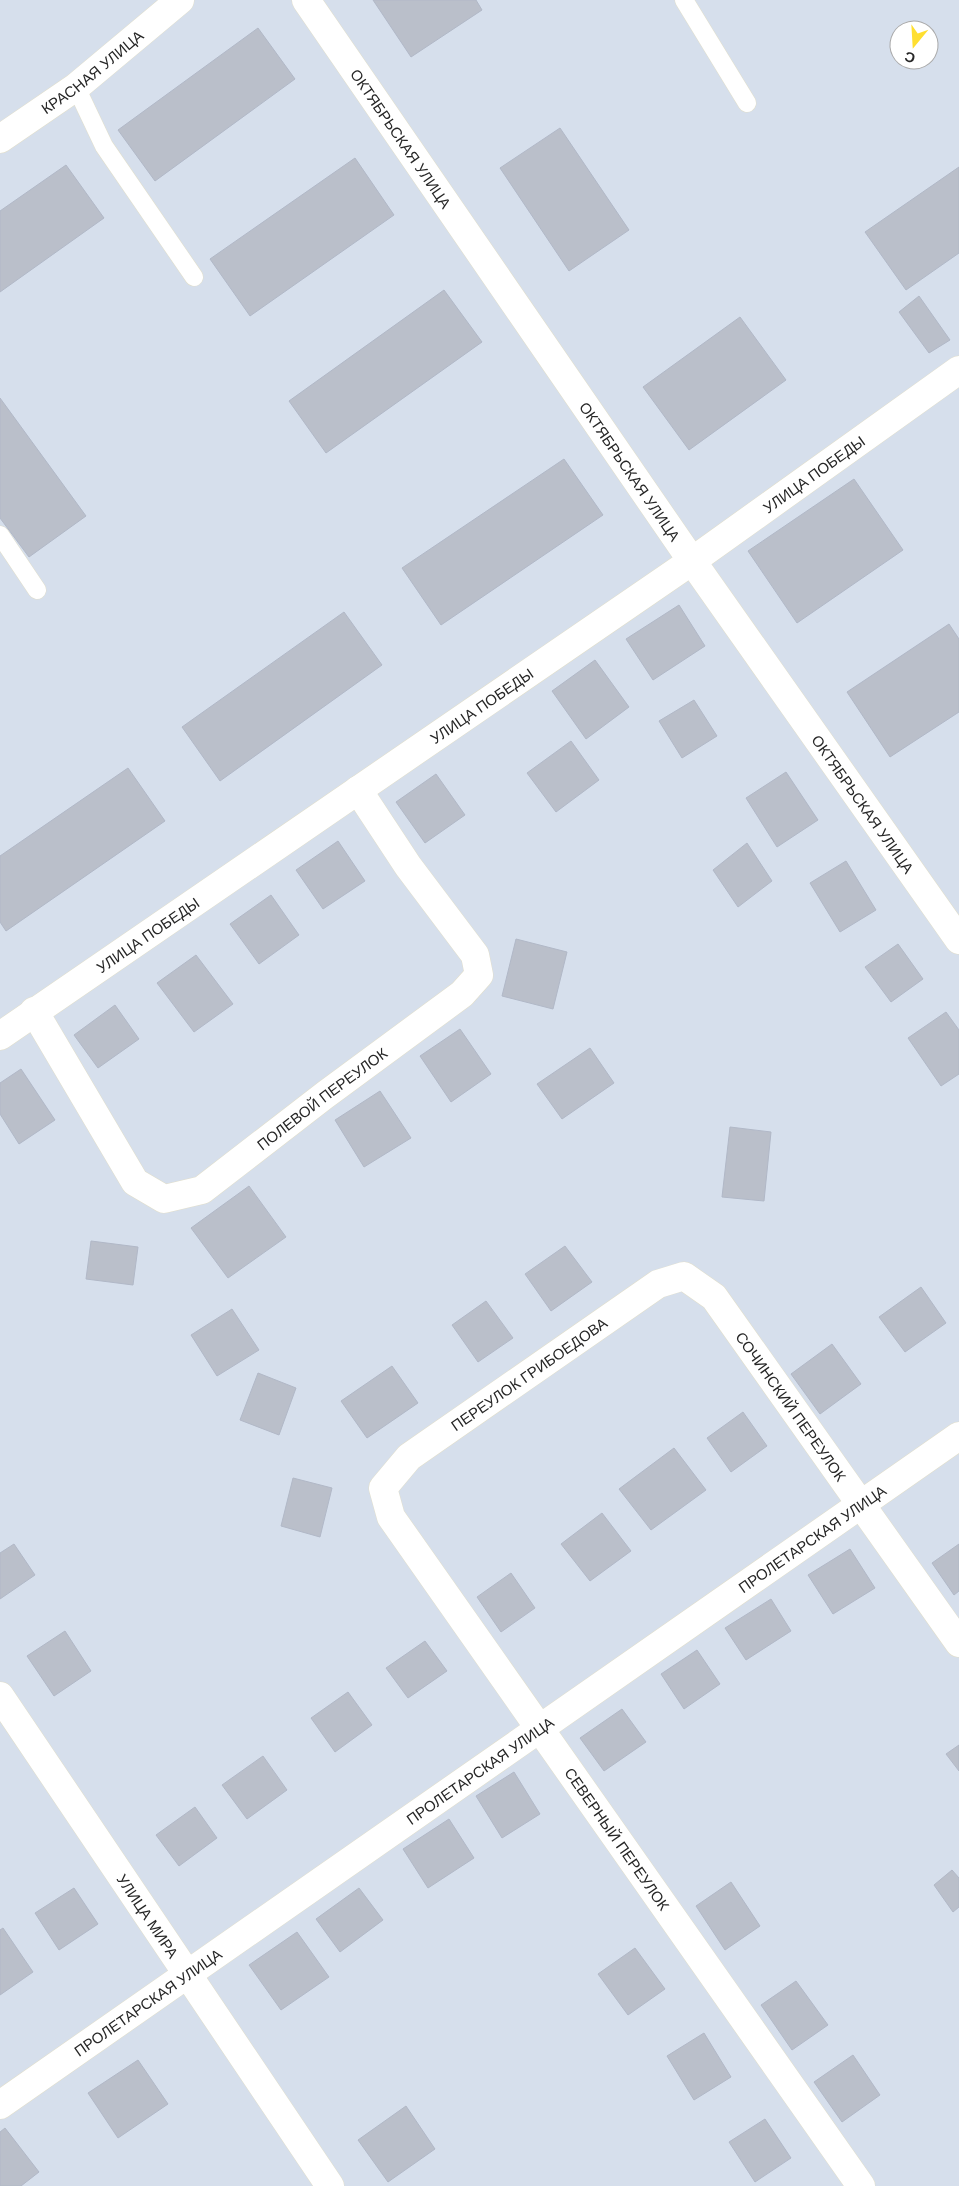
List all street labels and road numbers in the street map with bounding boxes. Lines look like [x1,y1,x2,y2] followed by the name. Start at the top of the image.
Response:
[38,26,146,117] street label: КРАСНАЯ УЛИЦА
[347,66,455,211] street label: ОКТЯБРЬСКАЯ УЛИЦА
[576,398,684,544] street label: ОКТЯБРЬСКАЯ УЛИЦА
[760,432,868,516] street label: УЛИЦА ПОБЕДЫ
[427,664,536,747] street label: УЛИЦА ПОБЕДЫ
[809,732,917,876] street label: ОКТЯБРЬСКАЯ УЛИЦА
[93,894,202,976] street label: УЛИЦА ПОБЕДЫ
[253,1044,390,1153] street label: ПОЛЕВОЙ ПЕРЕУЛОК
[448,1314,610,1434] street label: ПЕРЕУЛОК ГРИБОЕДОВА
[733,1328,850,1484] street label: СОЧИНСКИЙ ПЕРЕУЛОК
[735,1481,889,1596] street label: ПРОЛЕТАРСКАЯ УЛИЦА
[403,1713,557,1828] street label: ПРОЛЕТАРСКАЯ УЛИЦА
[561,1764,673,1914] street label: СЕВЕРНЫЙ ПЕРЕУЛОК
[114,1871,182,1961] street label: УЛИЦА МИРА
[71,1945,225,2059] street label: ПРОЛЕТАРСКАЯ УЛИЦА

